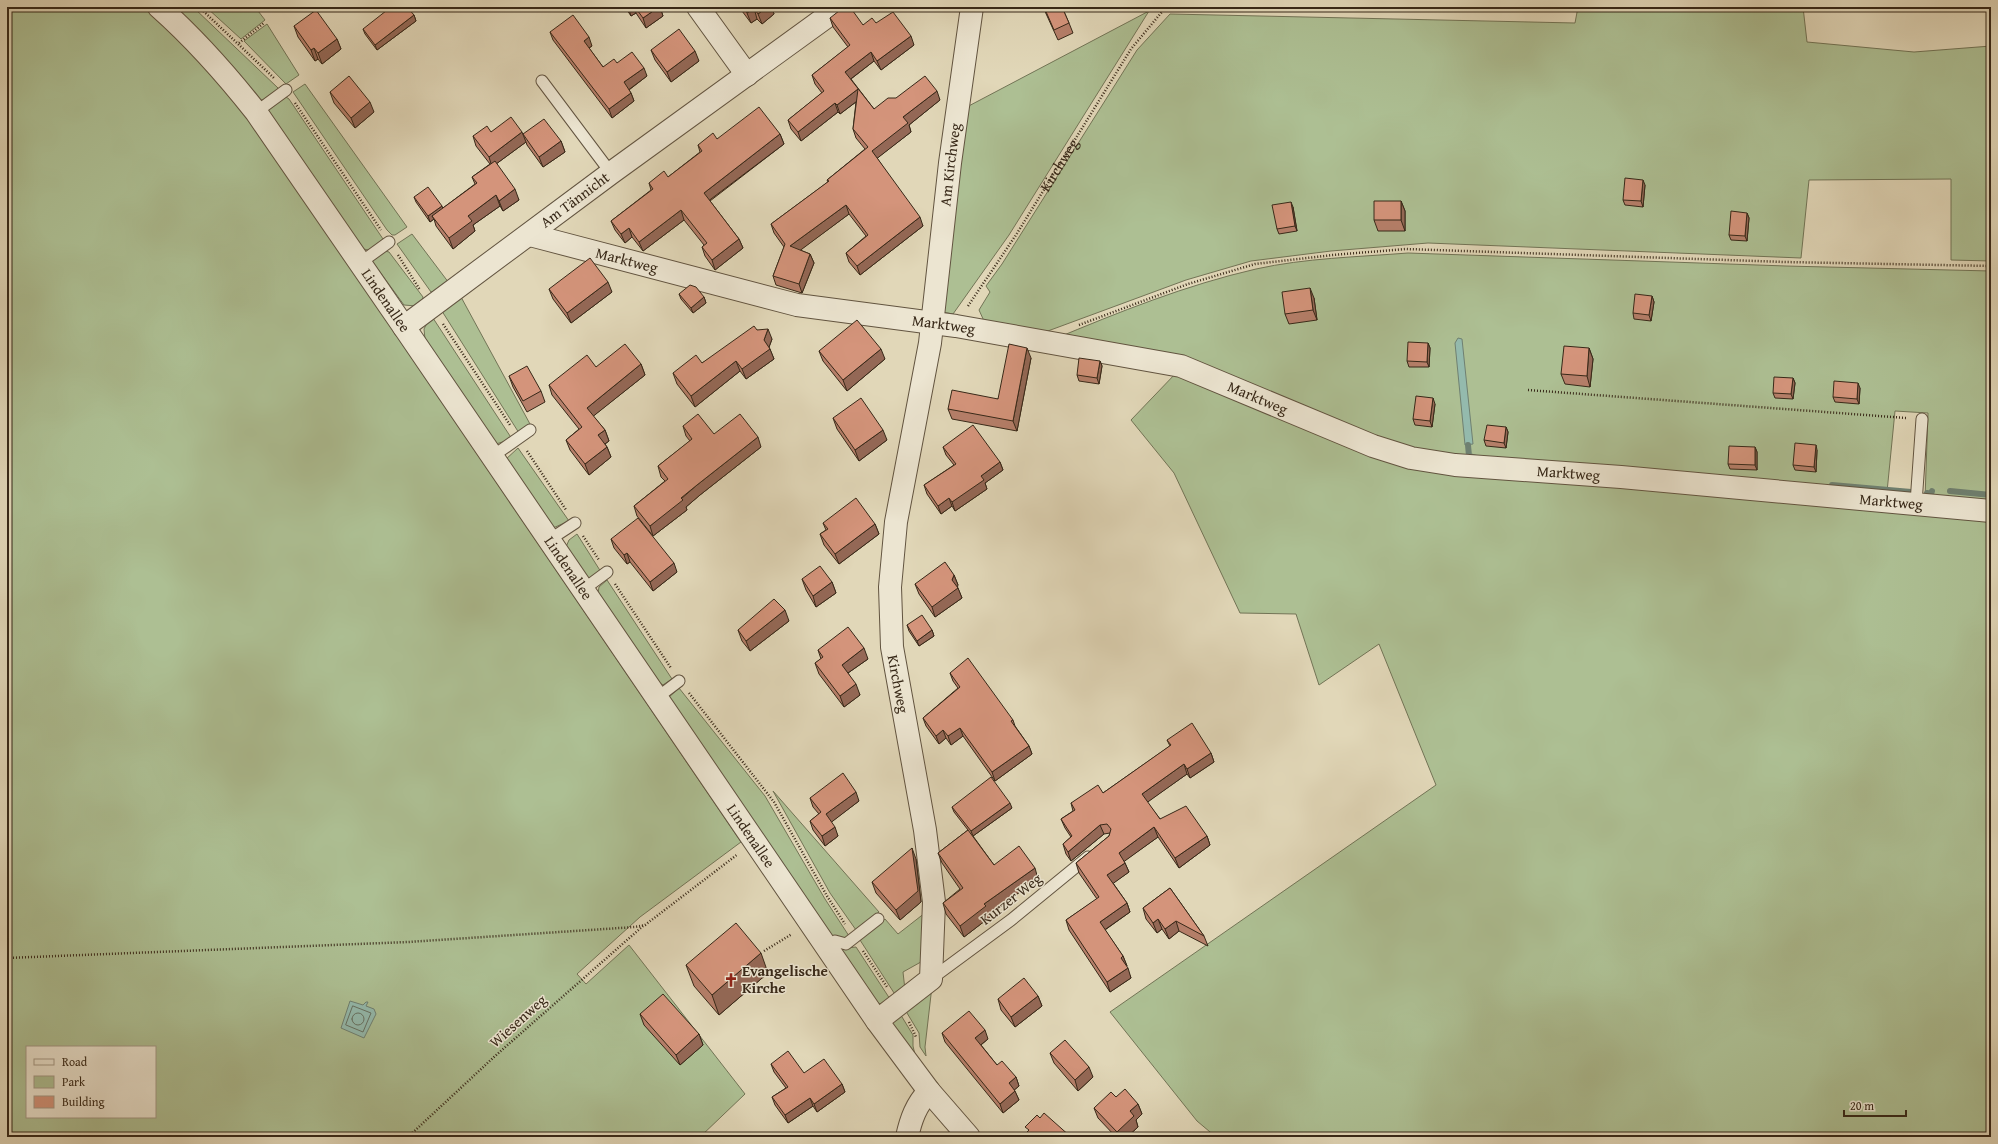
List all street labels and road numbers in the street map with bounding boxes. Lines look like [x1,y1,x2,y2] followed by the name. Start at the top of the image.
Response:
[934,121,966,207] street label: Am Kirchweg
[1034,134,1084,195] street label: Kirchweg
[536,166,614,232] street label: Am Tännicht
[594,242,661,278] street label: Marktweg
[357,264,416,336] street label: Lindenallee
[911,309,977,339] street label: Marktweg
[1225,376,1292,420] street label: Marktweg
[1536,460,1601,485] street label: Marktweg
[1859,488,1924,515] street label: Marktweg
[540,532,598,604] street label: Lindenallee
[883,653,915,715] street label: Kirchweg
[722,800,781,872] street label: Lindenallee
[975,868,1046,929] street label: Kurzer Weg
[485,989,551,1052] street label: Wiesenweg

